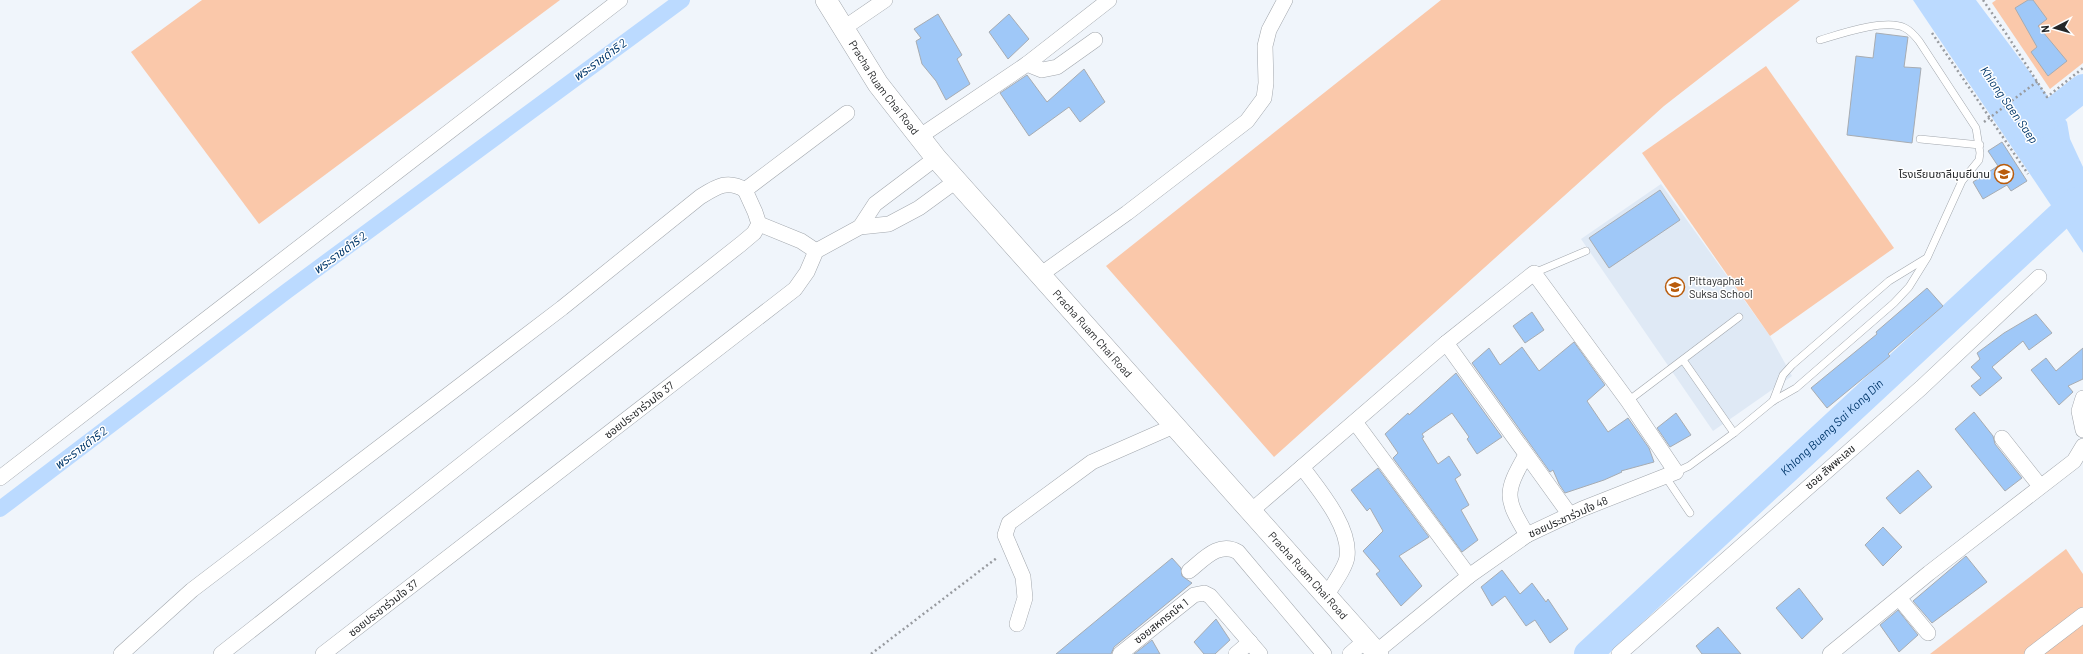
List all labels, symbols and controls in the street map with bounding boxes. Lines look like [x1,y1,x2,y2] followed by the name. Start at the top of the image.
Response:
[2035,8,2075,48] north arrow
[2038,25,2051,33] text: N
[570,35,629,83] water label: พระราชดำริ 2
[846,38,922,137] street label: Pracha Ruam Chai Road
[1978,63,2042,146] water label: Khlong Saen Saep
[1993,163,2015,185] school or university icon: โรงเรียนซาลีมุนยีนาน
[1899,167,1990,181] place label: โรงเรียนซาลีมุนยีนาน
[310,228,369,276] water label: พระราชดำริ 2
[1689,274,1752,300] place label: Pittayaphat Suksa School
[1664,276,1686,298] school or university icon: Pittayaphat Suksa School
[1050,287,1135,380] street label: Pracha Ruam Chai Road
[1777,376,1886,478] water label: Khlong Bueng Sai Kong Din
[601,378,676,441] street label: ซอยประชาร่วมใจ 37
[51,423,109,472] water label: พระราชดำริ 2
[1802,441,1857,492] street label: ซอย สัพพะเลข
[1526,493,1610,540] street label: ซอยประชาร่วมใจ 48
[1266,529,1351,622] street label: Pracha Ruam Chai Road
[345,576,420,639] street label: ซอยประชาร่วมใจ 37
[1131,595,1190,646] street label: ซอยสหกรณ์ฯ 1

